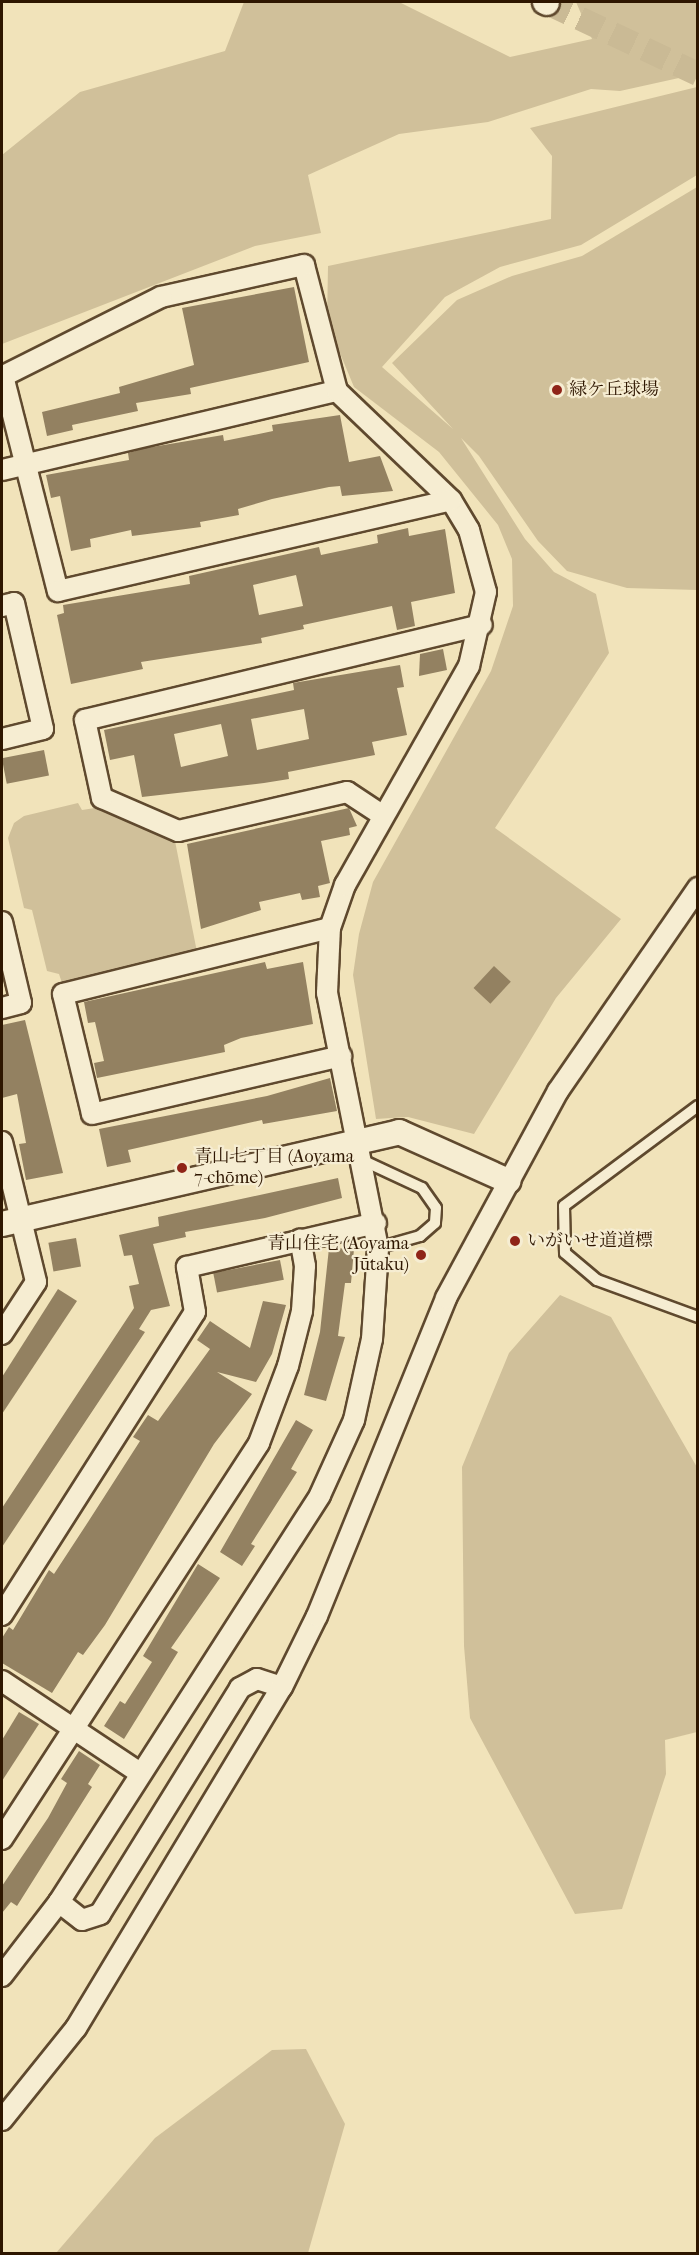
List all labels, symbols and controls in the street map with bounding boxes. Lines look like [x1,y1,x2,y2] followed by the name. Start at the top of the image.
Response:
[569,379,659,401] place label: 緑ケ丘球場
[550,383,564,397] marker: 緑ケ丘球場
[194,1147,354,1190] place label: 青山七丁目 (Aoyama 7-chōme)
[175,1161,189,1175] marker: 青山七丁目 (Aoyama 7-chōme)
[527,1230,653,1252] place label: いがいせ道道標
[267,1234,409,1276] place label: 青山住宅 (Aoyama Jūtaku)
[508,1234,522,1248] marker: いがいせ道道標
[414,1248,428,1262] marker: 青山住宅 (Aoyama Jūtaku)

